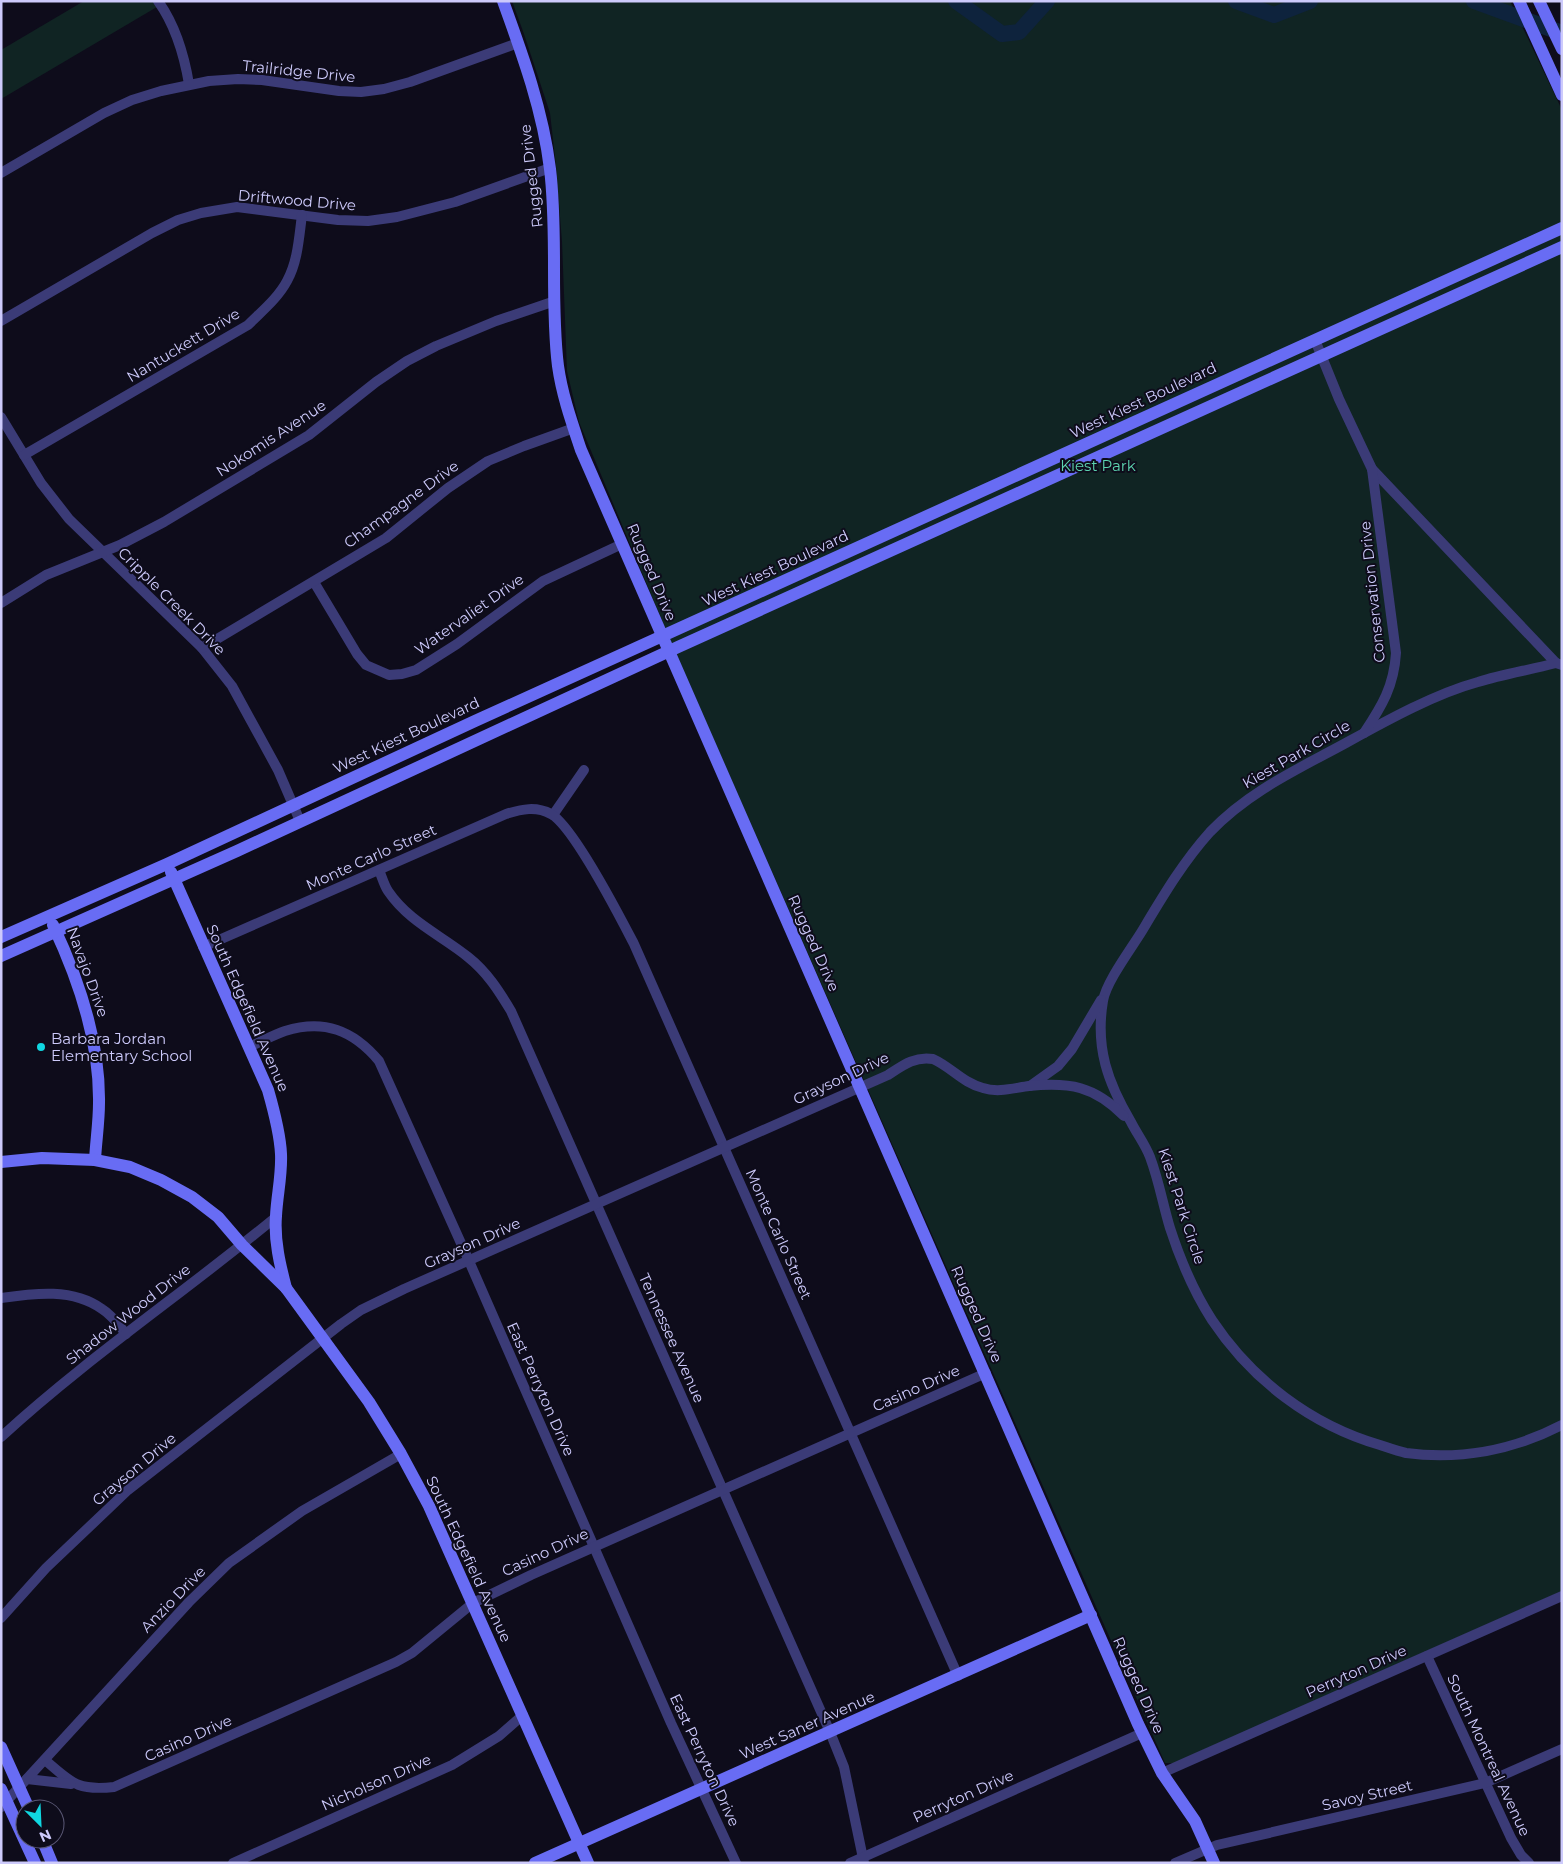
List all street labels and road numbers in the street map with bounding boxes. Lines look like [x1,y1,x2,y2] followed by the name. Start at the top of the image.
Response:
[242,56,356,86] street label: Trailridge Drive
[515,123,547,229] street label: Rugged Drive
[237,185,357,215] street label: Driftwood Drive
[123,304,243,386] street label: Nantuckett Drive
[1067,358,1219,442] street label: West Kiest Boulevard
[212,395,330,481] street label: Nokomis Avenue
[340,456,462,552] street label: Champagne Drive
[623,520,681,624] street label: Rugged Drive
[1355,520,1389,664] street label: Conservation Drive
[699,526,851,610] street label: West Kiest Boulevard
[114,543,230,659] street label: Cripple Creek Drive
[411,569,527,659] street label: Watervaliet Drive
[330,693,482,777] street label: West Kiest Boulevard
[1239,715,1353,793] street label: Kiest Park Circle
[303,820,439,894] street label: Monte Carlo Street
[784,892,844,994] street label: Rugged Drive
[202,921,294,1095] street label: South Edgefield Avenue
[63,924,113,1020] street label: Navajo Drive
[790,1047,892,1109] street label: Grayson Drive
[1154,1145,1210,1267] street label: Kiest Park Circle
[742,1166,816,1302] street label: Monte Carlo Street
[421,1213,523,1273] street label: Grayson Drive
[62,1259,194,1369] street label: Shadow Wood Drive
[947,1263,1007,1365] street label: Rugged Drive
[635,1270,709,1406] street label: Tennessee Avenue
[503,1319,579,1459] street label: East Perryton Drive
[869,1360,963,1416] street label: Casino Drive
[88,1428,180,1510] street label: Grayson Drive
[422,1473,516,1645] street label: South Edgefield Avenue
[499,1524,591,1580] street label: Casino Drive
[137,1562,209,1636] street label: Anzio Drive
[1109,1634,1169,1736] street label: Rugged Drive
[1303,1640,1409,1702] street label: Perryton Drive
[1443,1671,1535,1839] street label: South Montreal Avenue
[736,1687,878,1763] street label: West Saner Avenue
[666,1691,744,1829] street label: East Perryton Drive
[141,1710,235,1766] street label: Casino Drive
[318,1749,434,1815] street label: Nicholson Drive
[910,1765,1016,1827] street label: Perryton Drive
[1320,1775,1414,1815] street label: Savoy Street

